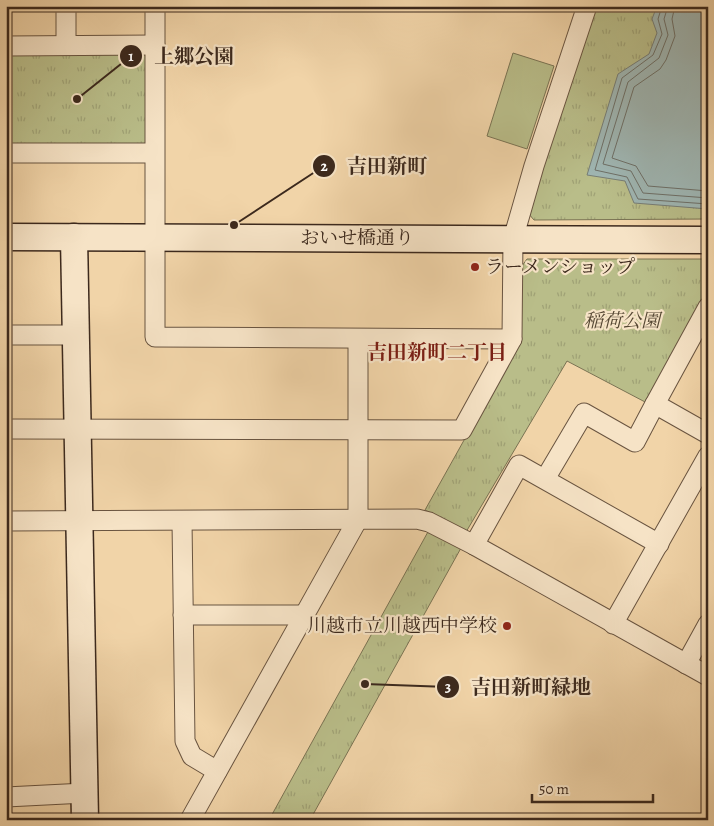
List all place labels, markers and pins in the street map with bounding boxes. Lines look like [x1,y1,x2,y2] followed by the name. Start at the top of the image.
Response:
[119,39,244,74] callout: 上郷公園
[312,149,437,184] callout: 吉田新町
[485,254,635,280] place label: ラーメンショップ
[469,261,481,273] marker: ラーメンショップ
[307,613,497,639] place label: 川越市立川越西中学校
[501,620,513,632] marker: 川越市立川越西中学校
[436,669,601,704] callout: 吉田新町緑地

